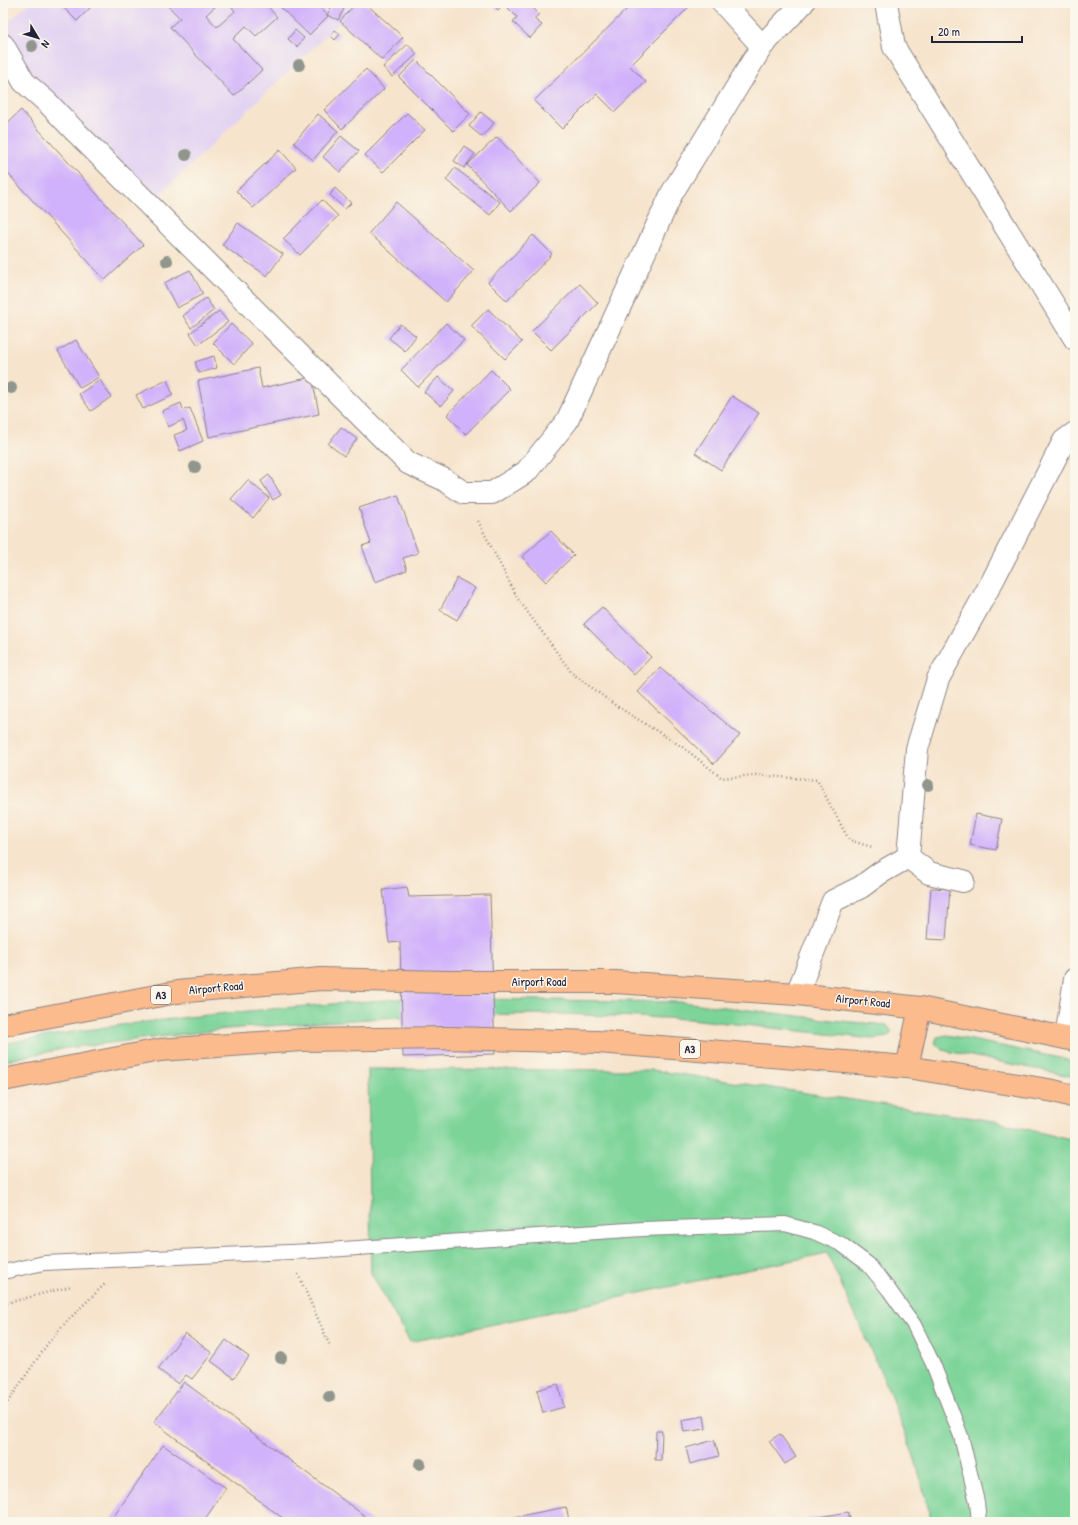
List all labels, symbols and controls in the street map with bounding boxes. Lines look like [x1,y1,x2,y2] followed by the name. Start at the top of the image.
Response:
[18,18,58,58] north arrow
[932,18,1022,44] scale bar
[938,23,960,40] text: 20 m
[38,38,53,51] text: N
[512,973,566,990] street label: Airport Road
[188,977,244,998] street label: Airport Road
[151,986,171,1004] road number: A3
[835,989,891,1012] street label: Airport Road
[680,1040,700,1058] road number: A3

